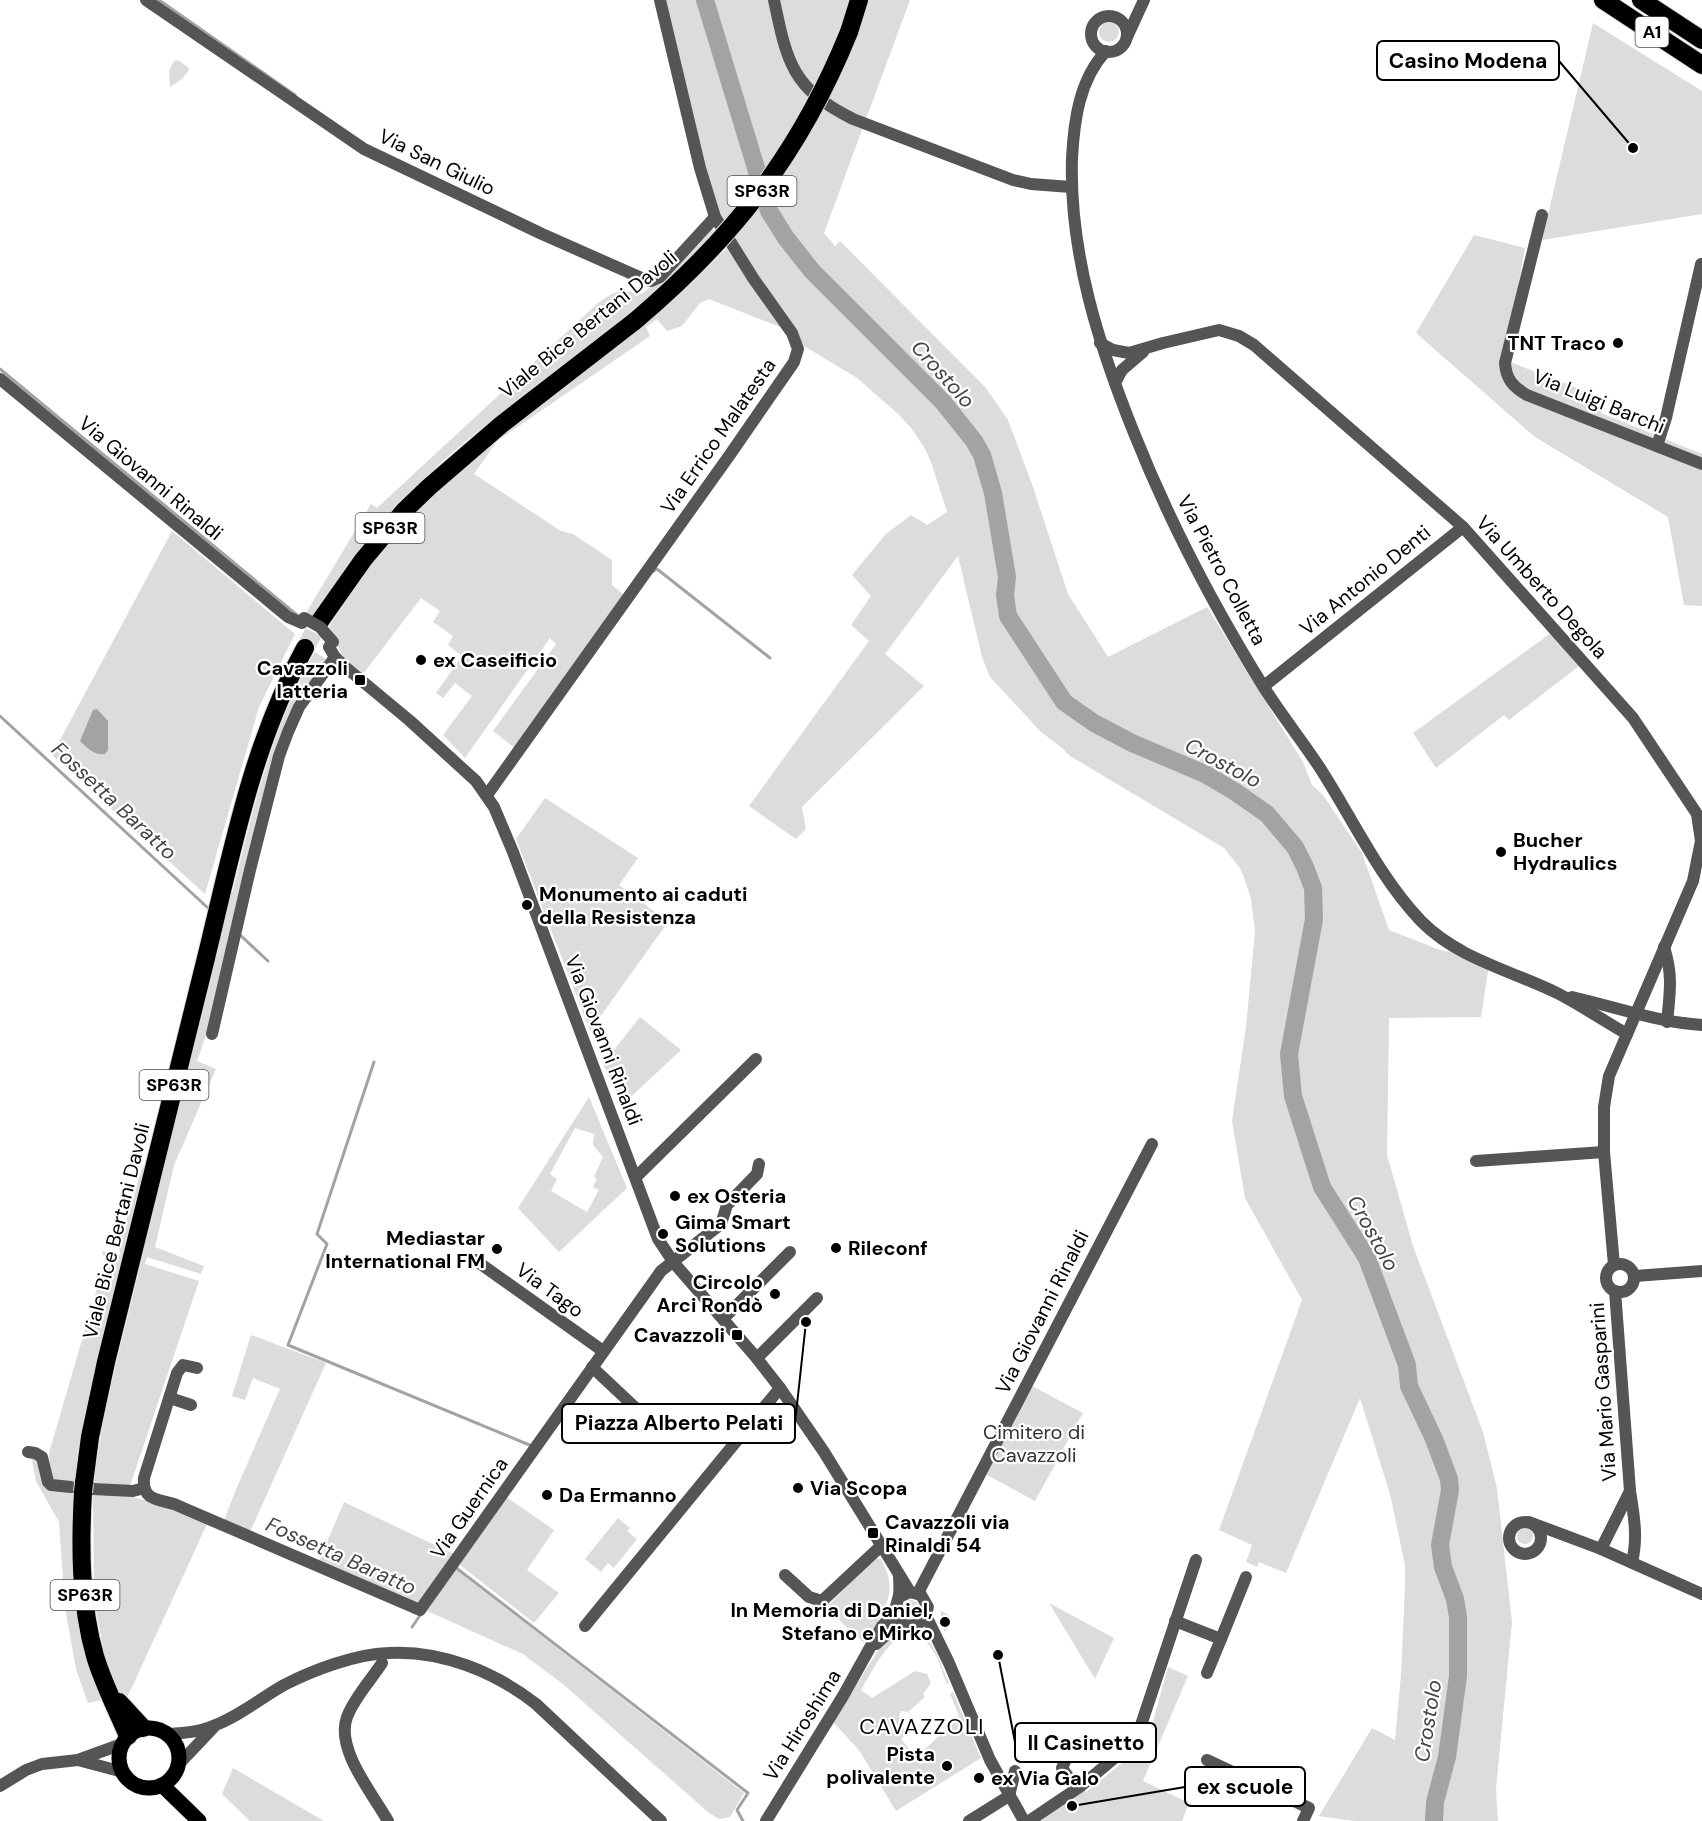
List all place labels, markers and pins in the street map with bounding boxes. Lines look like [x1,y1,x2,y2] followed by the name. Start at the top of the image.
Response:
[1377,41,1559,80] callout: Casino Modena
[1508,330,1606,356] place label: TNT Traco
[1611,336,1625,350] marker: TNT Traco
[433,647,557,673] place label: ex Caseificio
[414,653,428,667] marker: ex Caseificio
[257,655,348,704] place label: Cavazzoli latteria
[353,673,367,687] marker: Cavazzoli latteria
[1513,827,1617,876] place label: Bucher Hydraulics
[1494,845,1508,859] marker: Bucher Hydraulics
[539,881,747,930] place label: Monumento ai caduti della Resistenza
[520,898,534,912] marker: Monumento ai caduti della Resistenza
[687,1183,786,1209] place label: ex Osteria
[668,1189,682,1203] marker: ex Osteria
[675,1209,791,1258] place label: Gima Smart Solutions
[325,1225,485,1274] place label: Mediastar International FM
[656,1227,670,1241] marker: Gima Smart Solutions
[848,1235,928,1261] place label: Rileconf
[829,1241,843,1255] marker: Rileconf
[490,1242,504,1256] marker: Mediastar International FM
[657,1269,763,1318] place label: Circolo Arci Rondò
[768,1287,782,1301] marker: Circolo Arci Rondò
[634,1322,725,1348] place label: Cavazzoli
[730,1328,744,1342] marker: Cavazzoli
[562,1404,795,1443] callout: Piazza Alberto Pelati
[810,1475,907,1501] place label: Via Scopa
[791,1481,805,1495] marker: Via Scopa
[559,1482,677,1508] place label: Da Ermanno
[540,1488,554,1502] marker: Da Ermanno
[885,1509,1009,1558] place label: Cavazzoli via Rinaldi 54
[866,1526,880,1540] marker: Cavazzoli via Rinaldi 54
[730,1597,933,1646] place label: In Memoria di Daniel, Stefano e Mirko
[938,1615,952,1629] marker: In Memoria di Daniel, Stefano e Mirko
[1015,1723,1156,1762] callout: Il Casinetto
[826,1741,935,1790] place label: Pista polivalente
[940,1759,954,1773] marker: Pista polivalente
[991,1765,1099,1791] place label: ex Via Galo
[1185,1767,1305,1806] callout: ex scuole
[972,1771,986,1785] marker: ex Via Galo

